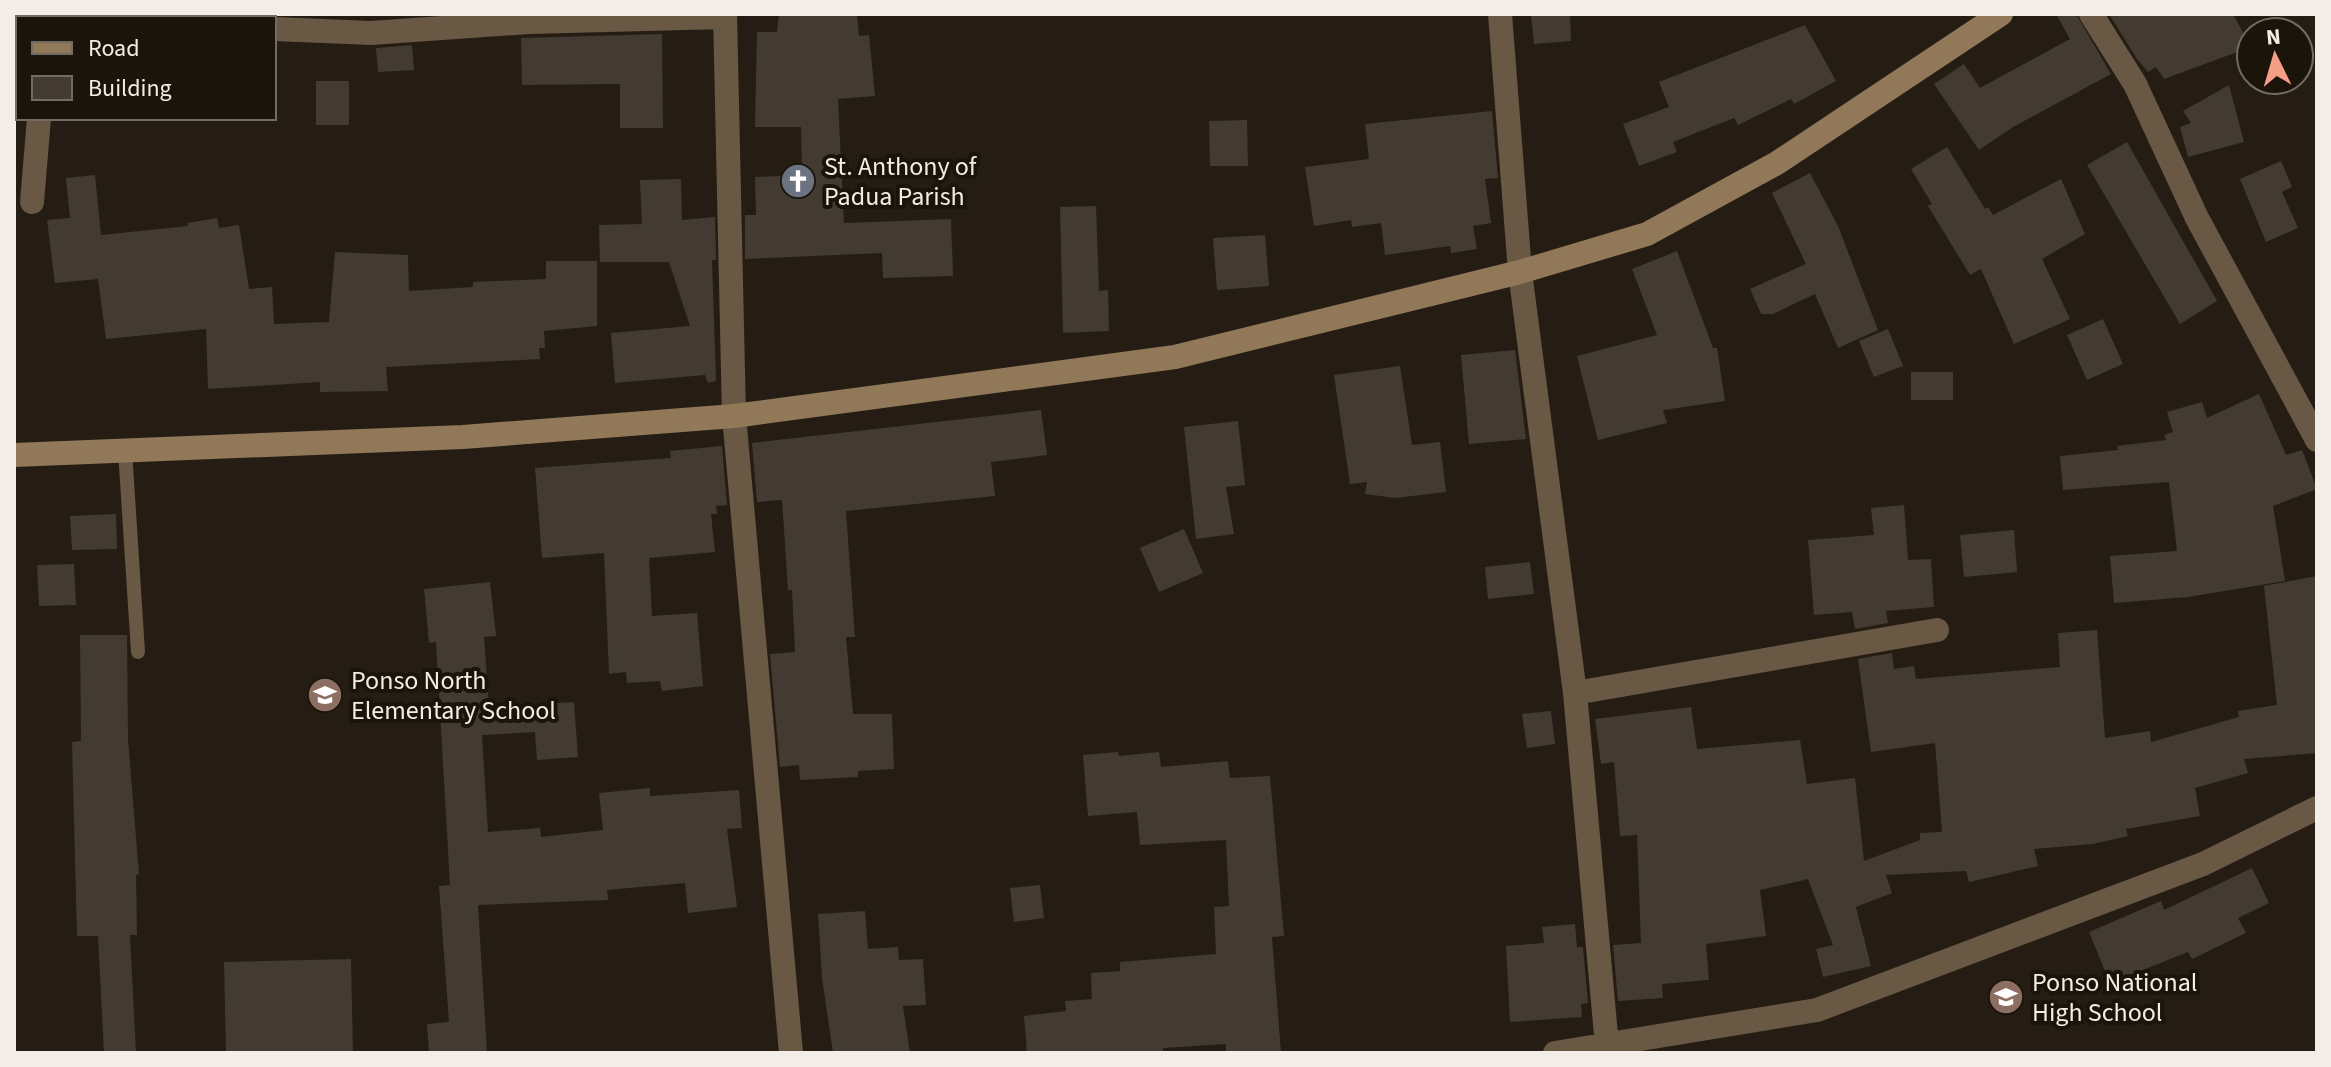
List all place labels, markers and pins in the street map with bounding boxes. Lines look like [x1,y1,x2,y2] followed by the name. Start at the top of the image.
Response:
[824,148,978,215] place label: St. Anthony of Padua Parish
[779,162,817,200] church icon: St. Anthony of Padua Parish
[351,662,556,729] place label: Ponso North Elementary School
[306,676,344,714] school or university icon: Ponso North Elementary School
[2032,964,2197,1031] place label: Ponso National High School
[1987,978,2025,1016] school or university icon: Ponso National High School

